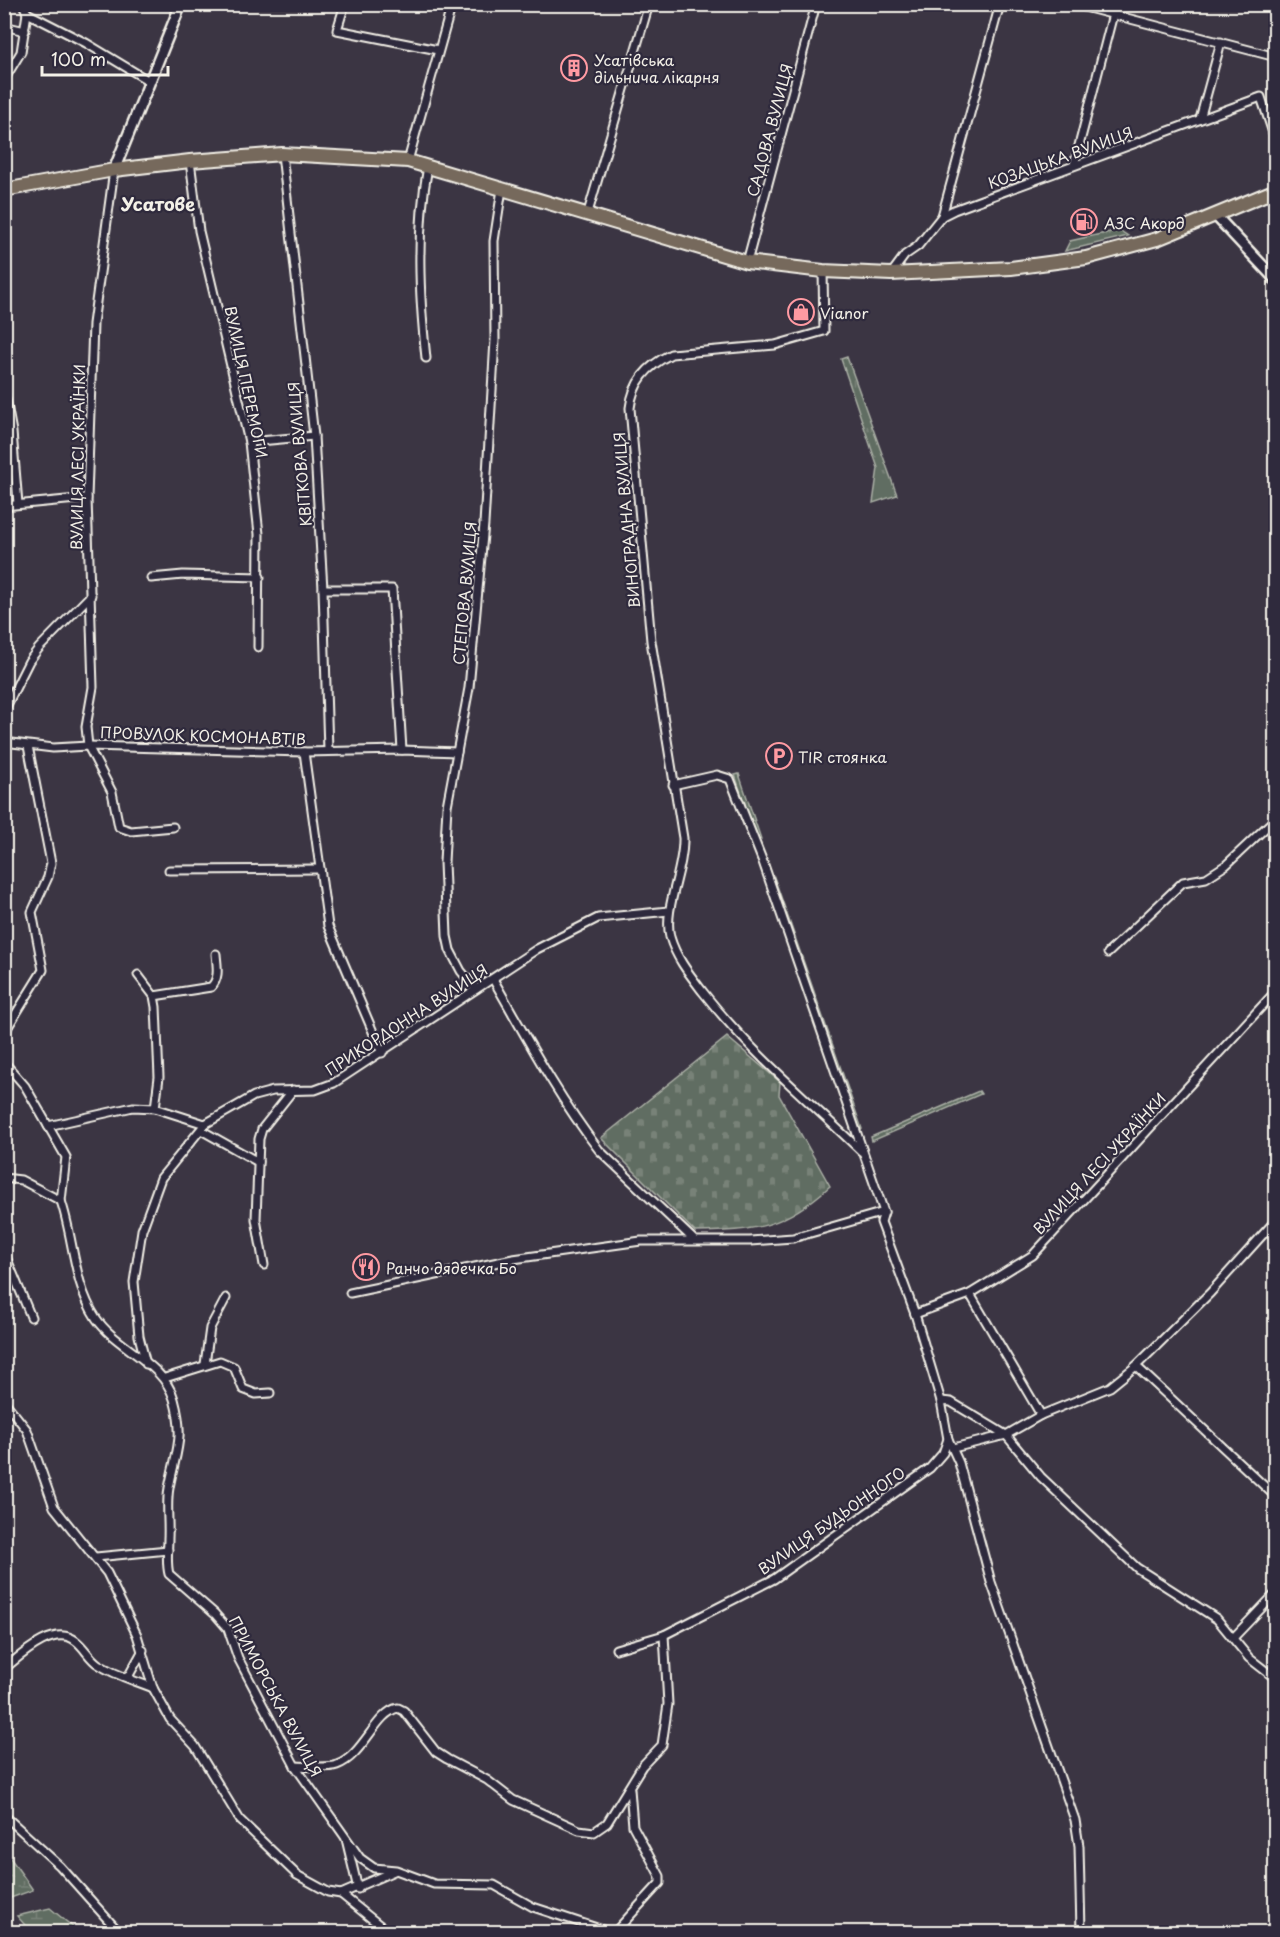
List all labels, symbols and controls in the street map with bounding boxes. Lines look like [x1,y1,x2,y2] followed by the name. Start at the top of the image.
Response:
[42,39,168,77] scale bar
[51,45,106,72] text: 100 m
[594,48,720,88] place label: Усатівська дільнича лікарня
[559,53,589,83] building icon: Усатівська дільнича лікарня
[740,61,798,199] street label: САДОВА ВУЛИЦЯ
[984,120,1136,194] street label: КОЗАЦЬКА ВУЛИЦЯ
[120,190,195,217] district label: Усатове
[1069,207,1099,237] fuel station icon: АЗС Акорд
[1104,211,1185,234] place label: АЗС Акорд
[786,297,816,327] shop icon: Vianor
[820,301,868,324] place label: Vianor
[220,304,274,460] street label: ВУЛИЦЯ ПЕРЕМОГИ
[64,364,90,550] street label: ВУЛИЦЯ ЛЕСІ УКРАЇНКИ
[281,381,317,527] street label: КВІТКОВА ВУЛИЦЯ
[607,431,645,609] street label: ВИНОГРАДНА ВУЛИЦЯ
[446,520,482,666] street label: СТЕПОВА ВУЛИЦЯ
[100,720,306,750] street label: ПРОВУЛОК КОСМОНАВТІВ
[764,741,794,771] parking icon: TIR стоянка
[798,745,887,768] place label: TIR стоянка
[320,958,492,1080] street label: ПРИКОРДОННА ВУЛИЦЯ
[1027,1087,1171,1239] street label: ВУЛИЦЯ ЛЕСІ УКРАЇНКИ
[351,1252,381,1282] restaurant icon: Ранчо дядечка Бо
[386,1256,517,1279] place label: Ранчо дядечка Бо
[753,1460,909,1580] street label: ВУЛИЦЯ БУДЬОННОГО
[224,1611,328,1781] street label: ПРИМОРСЬКА ВУЛИЦЯ

